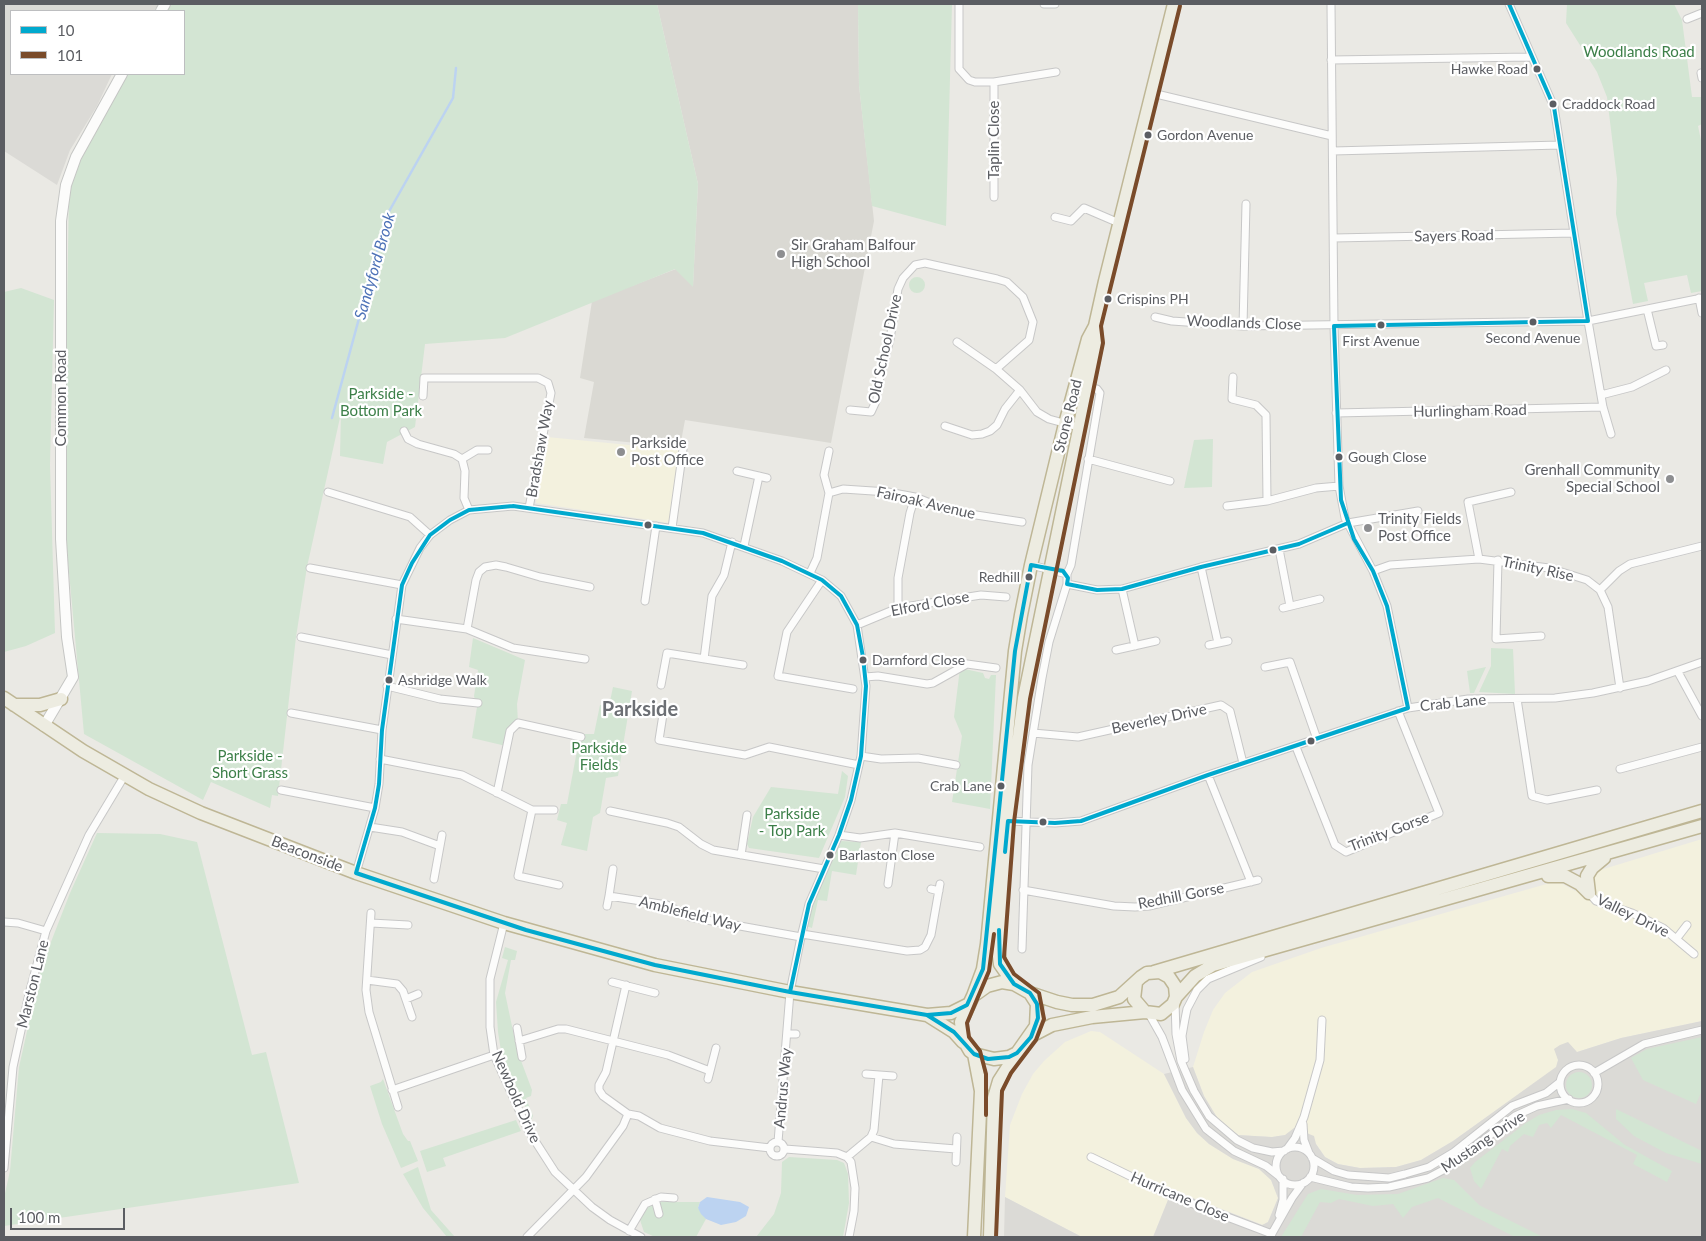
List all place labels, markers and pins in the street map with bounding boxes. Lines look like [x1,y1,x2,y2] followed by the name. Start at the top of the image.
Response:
[1451,61,1528,77] place label: Hawke Road
[1532,64,1542,74] marker: Hawke Road
[1562,96,1655,112] place label: Craddock Road
[1548,99,1558,109] marker: Craddock Road
[1157,127,1253,143] place label: Gordon Avenue
[1143,130,1153,140] marker: Gordon Avenue
[791,236,916,271] place label: Sir Graham Balfour High School
[775,248,787,260] marker: Sir Graham Balfour High School
[1117,291,1189,307] place label: Crispins PH
[1103,294,1113,304] marker: Crispins PH
[1528,317,1538,327] marker: Second Avenue
[1376,320,1386,330] marker: First Avenue
[1485,330,1581,346] place label: Second Avenue
[1342,333,1420,349] place label: First Avenue
[631,434,704,469] place label: Parkside Post Office
[615,446,627,458] marker: Parkside Post Office
[1348,449,1427,465] place label: Gough Close
[1334,452,1344,462] marker: Gough Close
[1524,461,1660,496] place label: Grenhall Community Special School
[1664,473,1676,485] marker: Grenhall Community Special School
[1378,510,1462,545] place label: Trinity Fields Post Office
[643,520,653,530] unlabelled marker
[1362,522,1374,534] marker: Trinity Fields Post Office
[1268,545,1278,555] unlabelled marker
[979,569,1020,585] place label: Redhill
[1024,572,1034,582] marker: Redhill
[872,652,965,668] place label: Darnford Close
[858,655,868,665] marker: Darnford Close
[398,672,487,688] place label: Ashridge Walk
[384,675,394,685] marker: Ashridge Walk
[1306,736,1316,746] unlabelled marker
[930,778,992,794] place label: Crab Lane
[996,781,1006,791] marker: Crab Lane
[1038,817,1048,827] unlabelled marker
[839,847,935,863] place label: Barlaston Close
[825,850,835,860] marker: Barlaston Close

